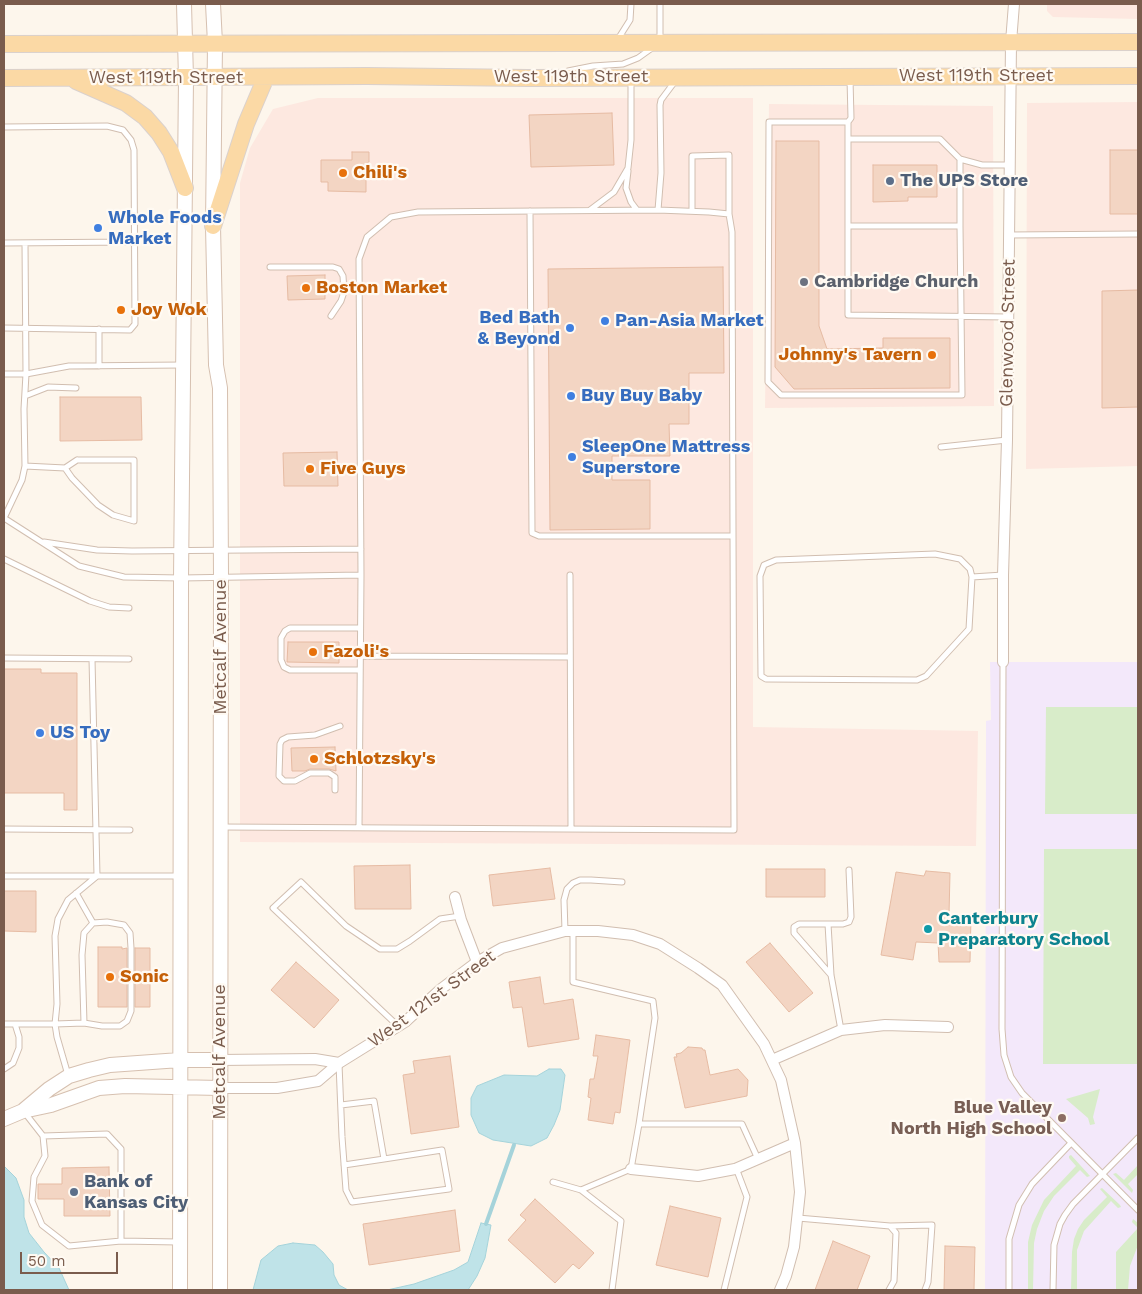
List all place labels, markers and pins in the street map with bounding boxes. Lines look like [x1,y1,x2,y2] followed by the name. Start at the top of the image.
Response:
[353,162,407,184] place label: Chili's
[337,167,349,179] marker: Chili's
[900,170,1028,192] place label: The UPS Store
[884,175,896,187] marker: The UPS Store
[108,207,222,250] place label: Whole Foods Market
[92,222,104,234] marker: Whole Foods Market
[814,271,978,293] place label: Cambridge Church
[798,276,810,288] marker: Cambridge Church
[316,277,447,299] place label: Boston Market
[300,282,312,294] marker: Boston Market
[131,299,207,321] place label: Joy Wok
[115,304,127,316] marker: Joy Wok
[478,307,560,350] place label: Bed Bath & Beyond
[615,310,764,332] place label: Pan-Asia Market
[599,315,611,327] marker: Pan-Asia Market
[564,322,576,334] marker: Bed Bath & Beyond
[778,344,922,366] place label: Johnny's Tavern
[926,349,938,361] marker: Johnny's Tavern
[581,385,702,407] place label: Buy Buy Baby
[565,390,577,402] marker: Buy Buy Baby
[582,436,750,478] place label: SleepOne Mattress Superstore
[566,451,578,463] marker: SleepOne Mattress Superstore
[320,458,405,480] place label: Five Guys
[304,463,316,475] marker: Five Guys
[323,641,389,663] place label: Fazoli's
[307,646,319,658] marker: Fazoli's
[50,722,110,744] place label: US Toy
[34,727,46,739] marker: US Toy
[324,748,436,770] place label: Schlotzsky's
[308,753,320,765] marker: Schlotzsky's
[938,908,1109,951] place label: Canterbury Preparatory School
[922,923,934,935] marker: Canterbury Preparatory School
[120,966,169,988] place label: Sonic
[104,971,116,983] marker: Sonic
[891,1097,1052,1140] place label: Blue Valley North High School
[1056,1112,1068,1124] marker: Blue Valley North High School
[84,1171,188,1214] place label: Bank of Kansas City
[68,1186,80,1198] marker: Bank of Kansas City

